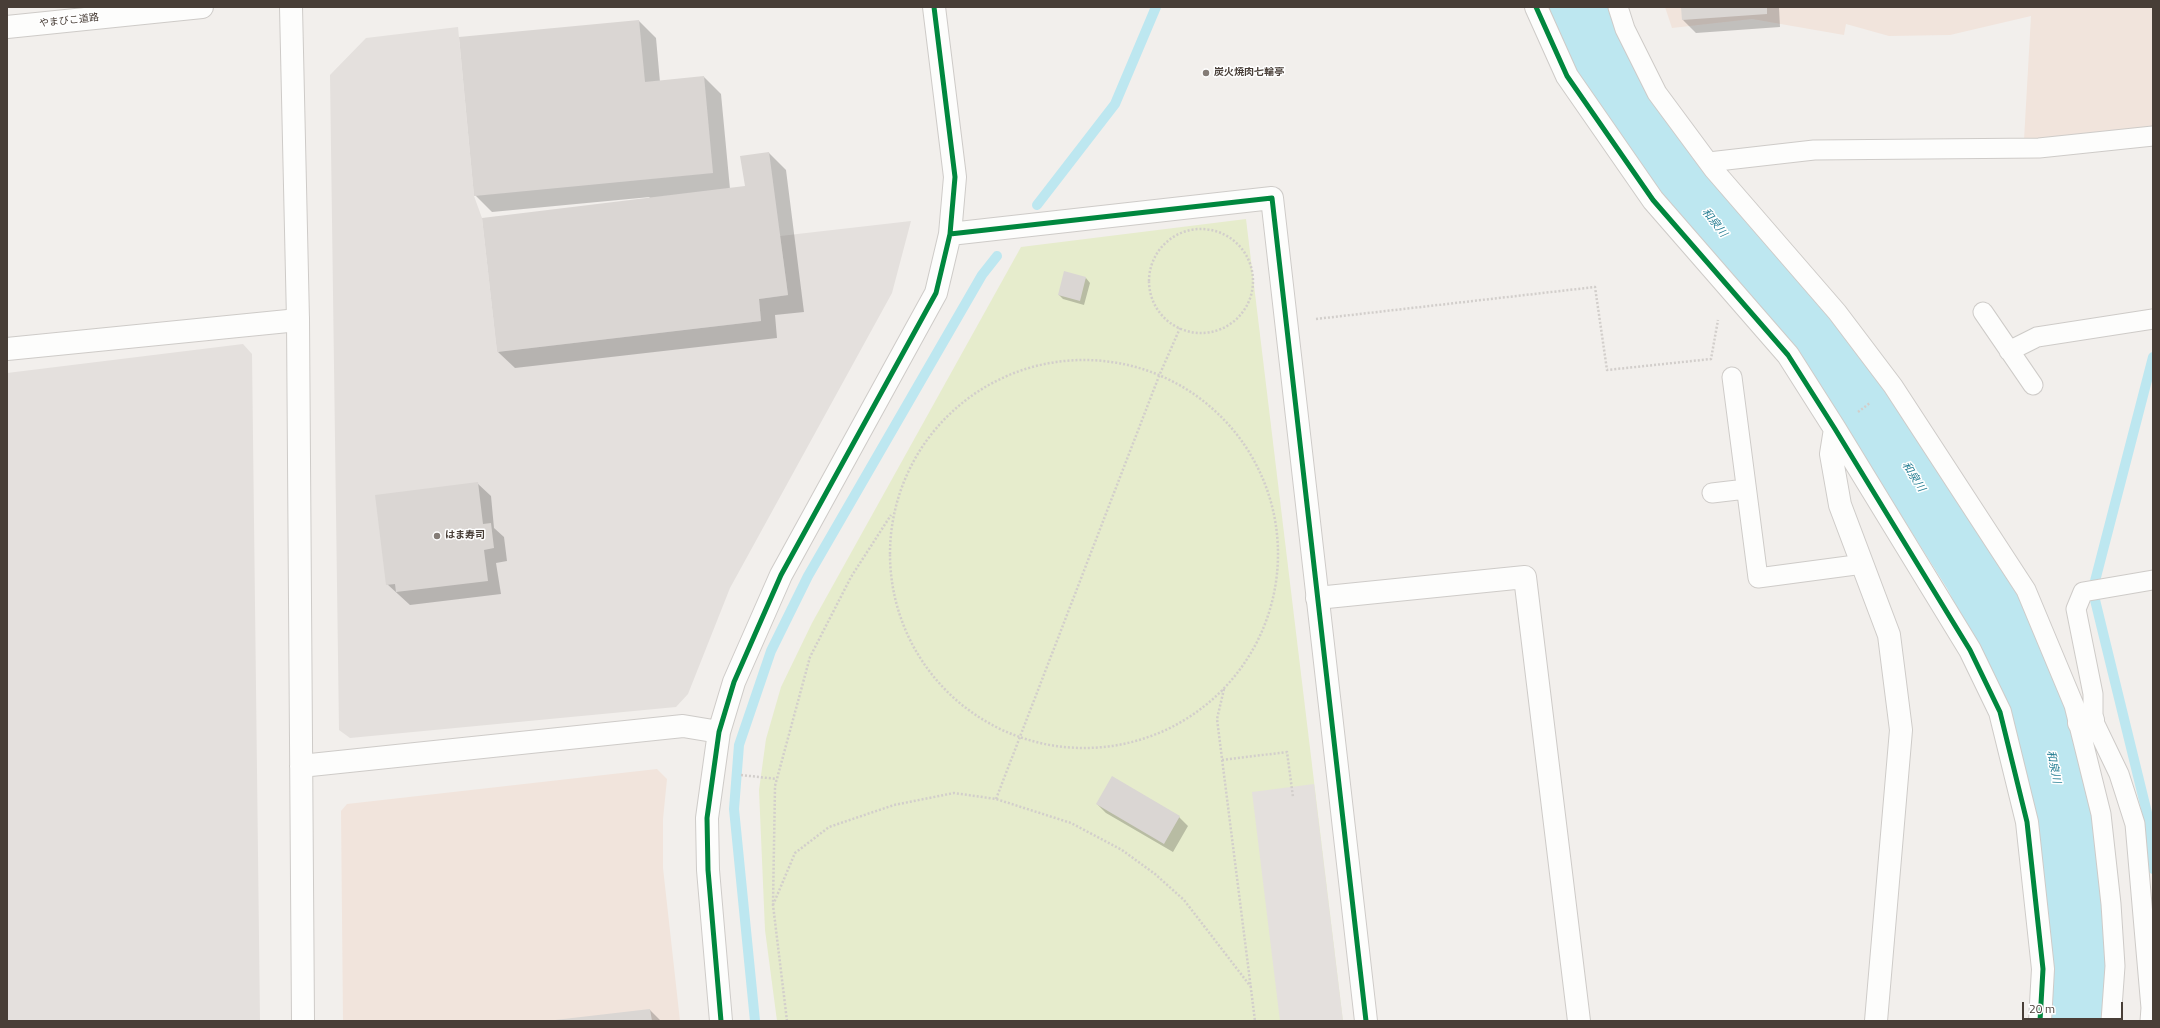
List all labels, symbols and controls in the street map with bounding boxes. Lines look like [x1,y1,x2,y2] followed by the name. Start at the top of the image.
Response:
[39,12,99,30] street label: やまびこ道路
[1214,67,1284,79] place label: 炭火焼肉七輪亭
[1201,68,1211,78] marker: 炭火焼肉七輪亭
[1699,206,1729,240] water label: 和泉川
[1899,460,1927,494] water label: 和泉川
[445,530,485,542] place label: はま寿司
[432,531,442,541] marker: はま寿司
[2043,750,2063,784] water label: 和泉川
[2024,994,2125,1020] scale bar
[2029,999,2055,1018] text: 20 m

